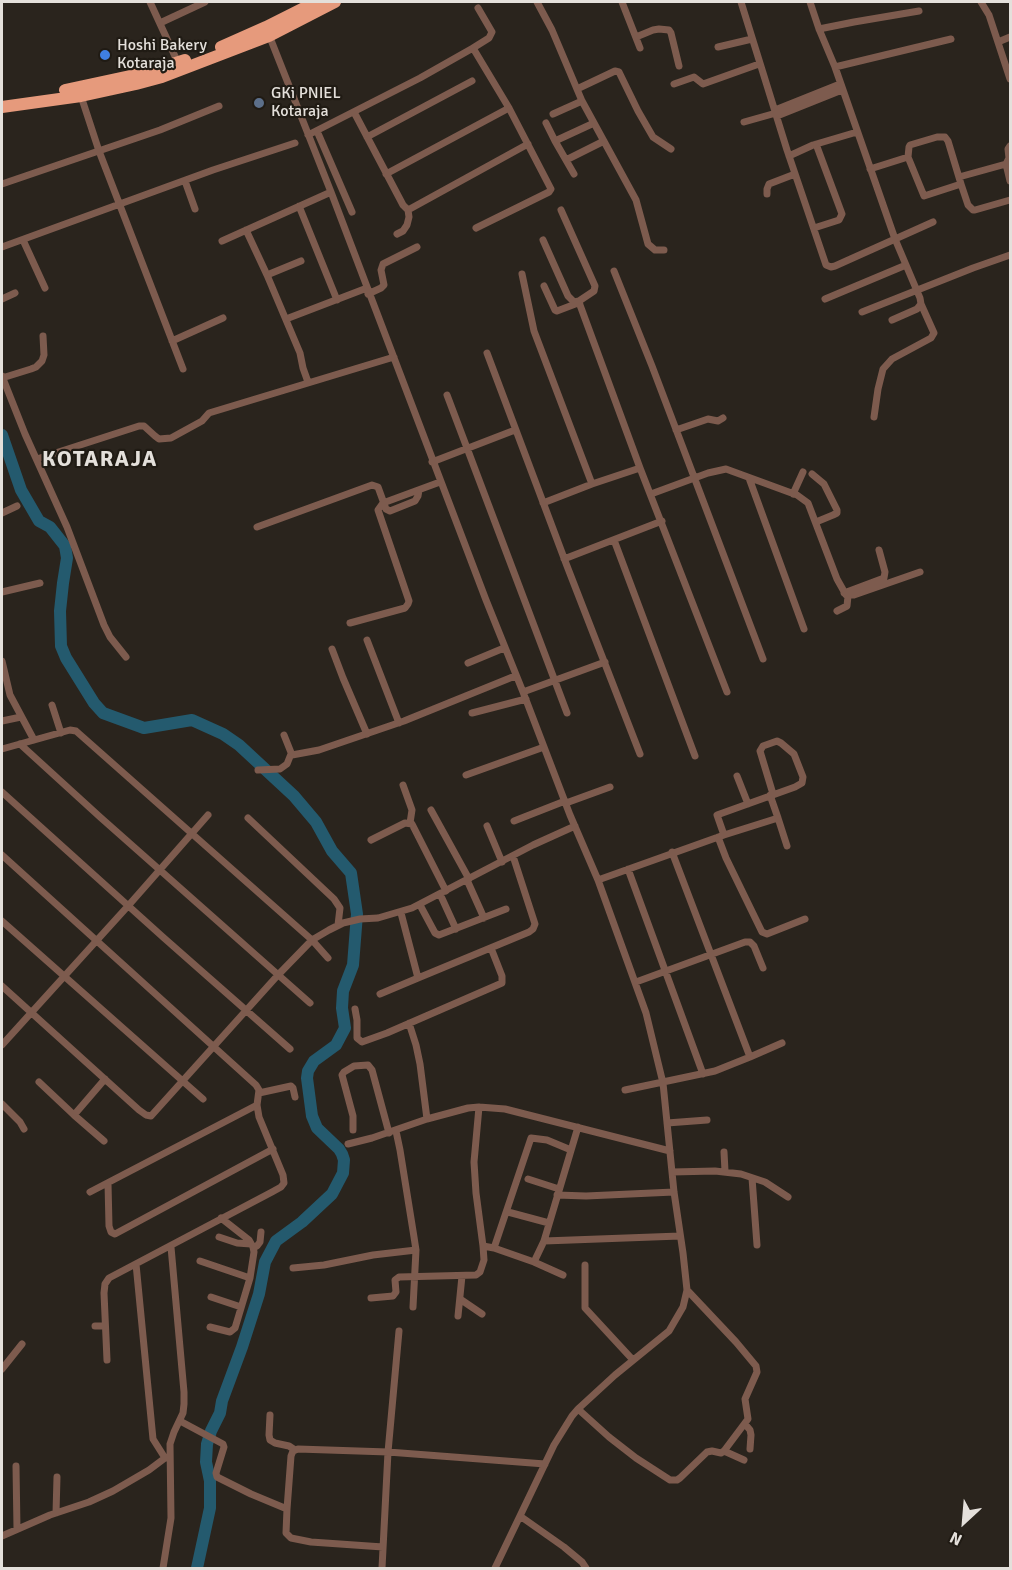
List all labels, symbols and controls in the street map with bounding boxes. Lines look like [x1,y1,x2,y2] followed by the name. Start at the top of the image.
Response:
[117,36,207,74] place label: Hoshi Bakery Kotaraja
[98,48,112,62] marker: Hoshi Bakery Kotaraja
[271,84,341,122] place label: GKi PNIEL Kotaraja
[252,96,266,110] marker: GKi PNIEL Kotaraja
[42,447,158,473] district label: KOTARAJA
[934,1492,994,1552] north arrow
[947,1527,966,1550] text: N

